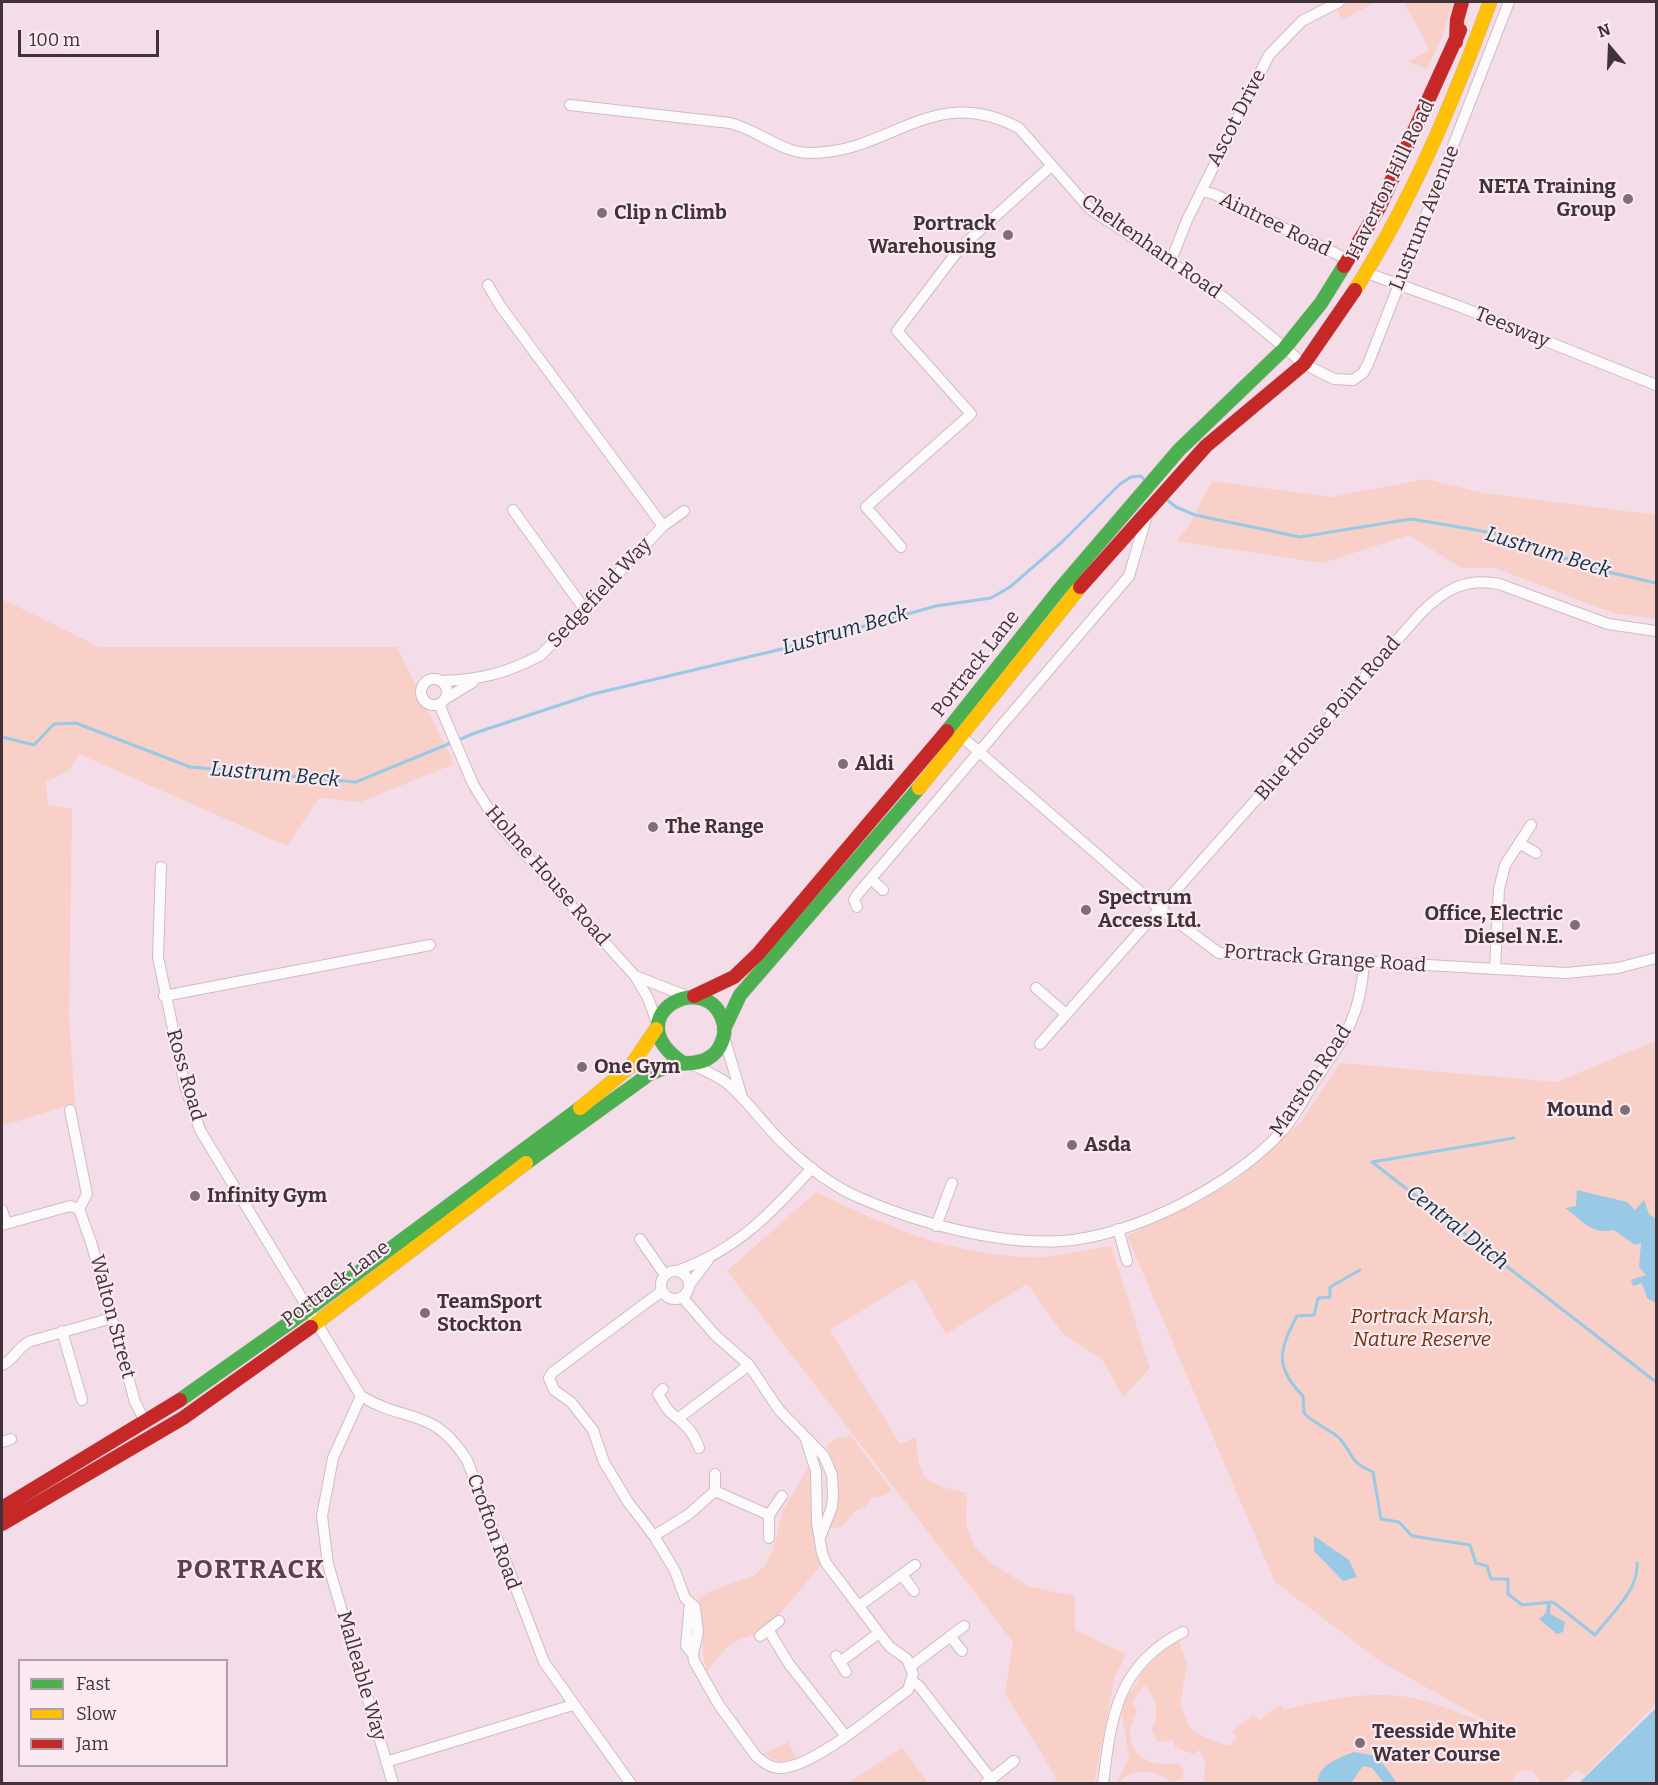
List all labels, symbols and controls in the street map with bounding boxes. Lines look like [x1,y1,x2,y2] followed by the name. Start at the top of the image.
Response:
[21,18,162,56] scale bar
[1580,18,1640,78] north arrow
[1595,20,1613,42] text: N
[29,29,80,51] text: 100 m
[1202,66,1272,170] street label: Ascot Drive
[1342,96,1440,264] street label: Haverton Hill Road
[1385,142,1465,294] street label: Lustrum Avenue
[1479,175,1616,222] place label: NETA Training Group
[1215,188,1335,262] street label: Aintree Road
[1076,190,1226,304] street label: Cheltenham Road
[1621,192,1635,206] marker: NETA Training Group
[614,201,727,225] place label: Clip n Climb
[595,206,609,220] marker: Clip n Climb
[868,212,996,259] place label: Portrack Warehousing
[1001,228,1015,242] marker: Portrack Warehousing
[1471,302,1553,354] street label: Teesway
[1482,522,1614,584] water label: Lustrum Beck
[543,533,657,653] street label: Sedgefield Way
[779,601,911,661] water label: Lustrum Beck
[927,606,1025,722] street label: Portrack Lane
[1250,632,1406,806] street label: Blue House Point Road
[855,752,894,776] place label: Aldi
[209,757,341,793] water label: Lustrum Beck
[836,757,850,771] marker: Aldi
[480,801,614,951] street label: Holme House Road
[665,815,764,839] place label: The Range
[646,820,660,834] marker: The Range
[1098,886,1201,933] place label: Spectrum Access Ltd.
[1424,902,1563,949] place label: Office, Electric Diesel N.E.
[1079,903,1093,917] marker: Spectrum Access Ltd.
[1568,918,1582,932] marker: Office, Electric Diesel N.E.
[1223,940,1427,978] street label: Portrack Grange Road
[1265,1021,1357,1141] street label: Marston Road
[160,1026,210,1124] street label: Ross Road
[594,1055,680,1079] place label: One Gym
[575,1060,589,1074] marker: One Gym
[1547,1098,1613,1122] place label: Mound
[1618,1103,1632,1117] marker: Mound
[1084,1133,1131,1157] place label: Asda
[1065,1138,1079,1152] marker: Asda
[1401,1180,1513,1276] water label: Central Ditch
[207,1184,327,1208] place label: Infinity Gym
[188,1189,202,1203] marker: Infinity Gym
[277,1236,395,1332] street label: Portrack Lane
[84,1253,140,1381] street label: Walton Street
[437,1290,542,1337] place label: TeamSport Stockton
[1350,1305,1494,1352] park label: Portrack Marsh, Nature Reserve
[418,1306,432,1320] marker: TeamSport Stockton
[461,1471,525,1593] street label: Crofton Road
[176,1555,326,1587] district label: PORTRACK
[331,1608,391,1744] street label: Malleable Way
[18,1659,228,1767] legend
[76,1673,111,1695] text: Fast
[76,1703,116,1725] text: Slow
[1372,1720,1516,1767] place label: Teesside White Water Course
[76,1733,109,1755] text: Jam
[1353,1736,1367,1750] marker: Teesside White Water Course

